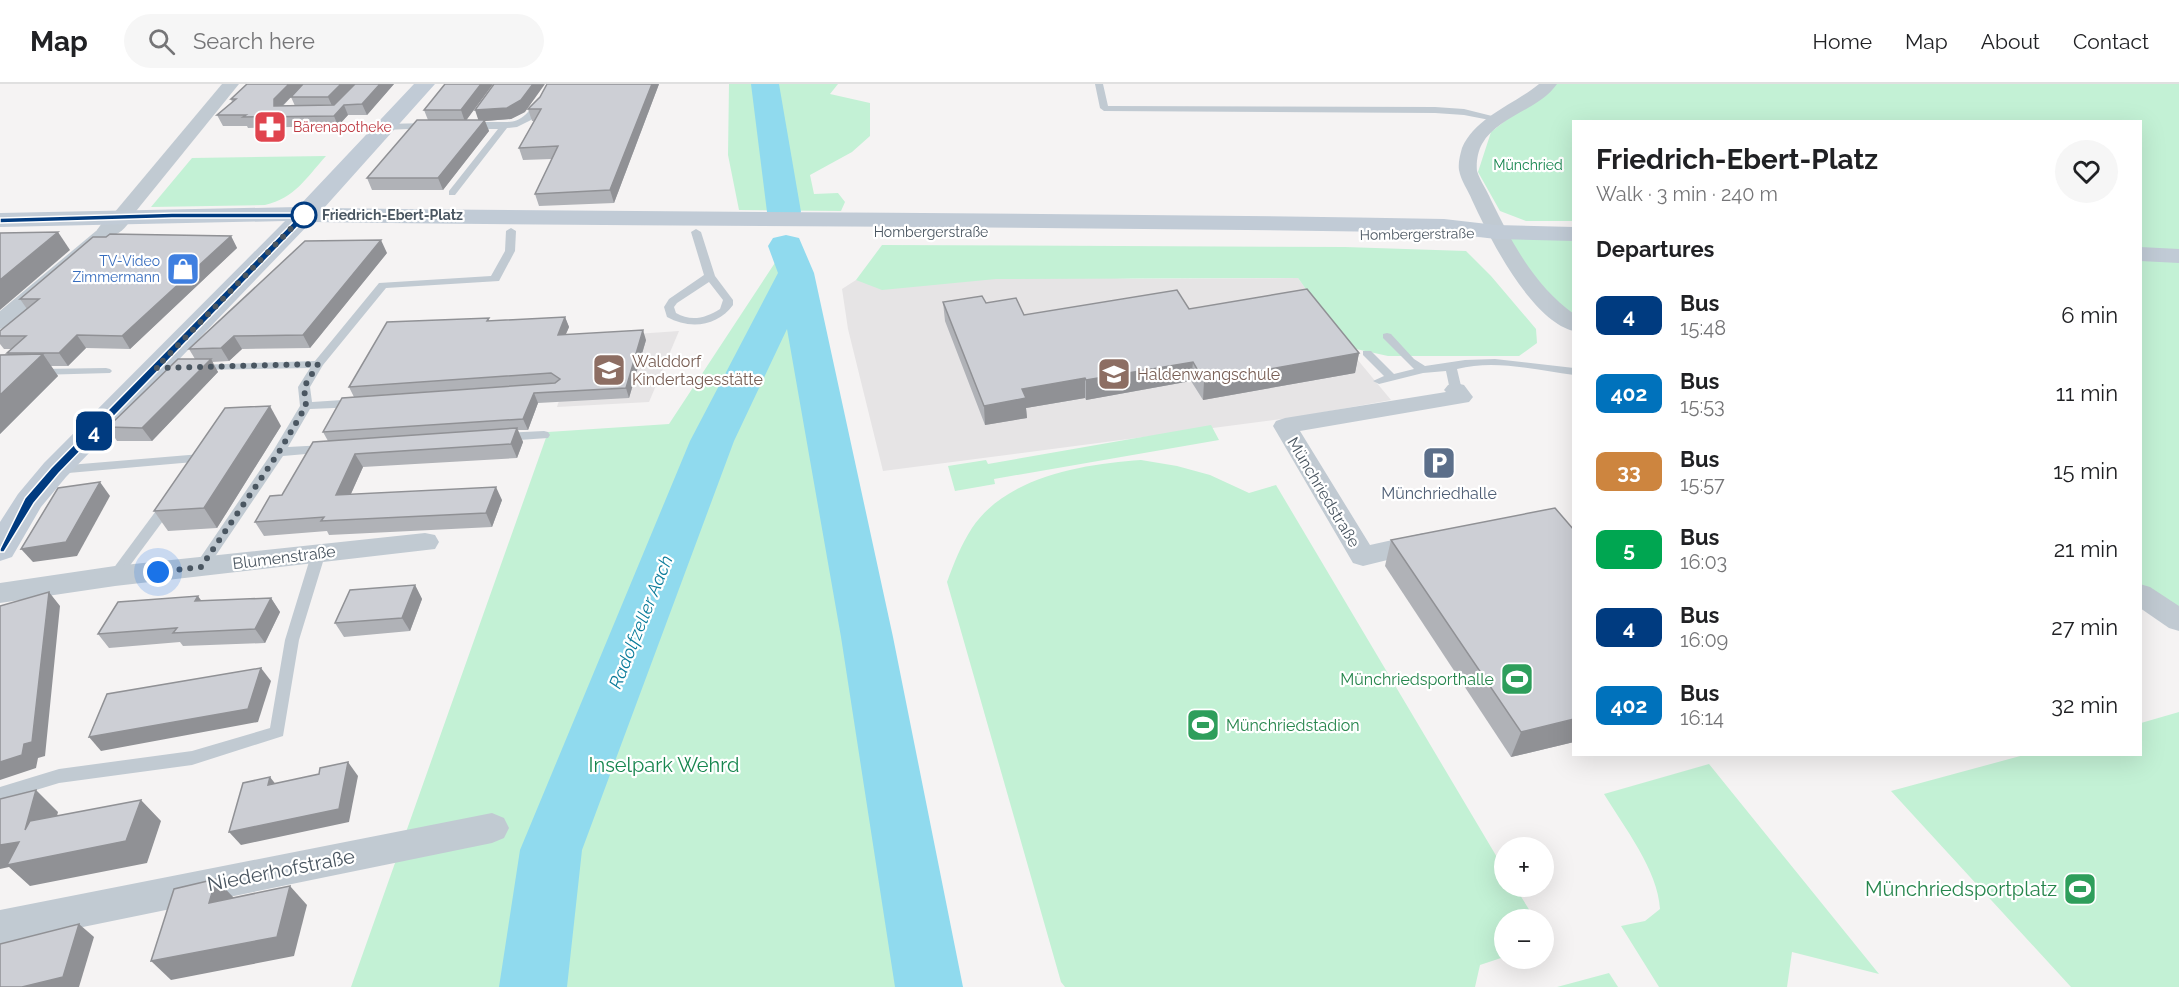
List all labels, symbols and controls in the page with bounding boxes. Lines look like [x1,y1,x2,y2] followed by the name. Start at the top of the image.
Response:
[124,14,544,68] search box
[30,25,88,58] text: Map
[145,25,178,58] icon: search
[193,28,315,54] text: Search here
[1813,29,1872,54] text: Home
[1905,29,1948,54] text: Map
[1981,29,2040,54] text: About
[2073,29,2149,54] text: Contact
[252,109,288,145] pharmacy icon: Bärenapotheke
[293,119,392,135] place label: Bärenapotheke
[2055,140,2118,203] button: heart
[1596,143,1878,176] text: Friedrich-Ebert-Platz
[1493,157,1563,173] park label: Münchried
[1596,182,1778,206] text: Walk · 3 min · 240 m
[291,202,317,228] marker: Friedrich-Ebert-Platz
[322,207,463,223] place label: Friedrich-Ebert-Platz
[874,224,988,240] street label: Hombergerstraße
[1360,225,1474,243] street label: Hombergerstraße
[1596,236,1714,262] text: Departures
[165,251,201,287] shop icon: TV-Video Zimmermann
[72,253,160,285] place label: TV-Video Zimmermann
[1680,290,1719,316] text: Bus
[2061,302,2118,328] text: 6 min
[1623,303,1635,328] text: 4
[1680,316,1726,340] text: 15:48
[591,352,627,388] school or university icon: Walddorf Kindertagesstätte
[632,352,763,389] place label: Walddorf Kindertagesstätte
[1096,356,1132,392] school or university icon: Haldenwangschule
[1137,365,1280,384] place label: Haldenwangschule
[1680,368,1719,394] text: Bus
[2056,380,2118,406] text: 11 min
[1611,381,1647,406] text: 402
[1680,394,1725,418] text: 15:53
[74,412,113,450] line badge: 4
[88,419,100,444] text: 4
[1283,434,1364,551] street label: Münchriedstraße
[1421,445,1457,481] parking icon: Münchriedhalle
[1680,446,1719,472] text: Bus
[2053,458,2118,484] text: 15 min
[1617,459,1641,484] text: 33
[1680,472,1725,496] text: 15:57
[1381,484,1497,503] place label: Münchriedhalle
[1680,524,1719,550] text: Bus
[2054,536,2118,562] text: 21 min
[1623,537,1635,562] text: 5
[232,542,337,573] street label: Blumenstraße
[1680,550,1727,574] text: 16:03
[604,552,677,692] water label: Radolfzeller Aach
[143,557,173,587] your location
[1680,602,1719,628] text: Bus
[2051,614,2118,640] text: 27 min
[1623,615,1635,640] text: 4
[1680,628,1728,652] text: 16:09
[1499,661,1535,697] sports icon: Münchriedsporthalle
[1340,670,1494,689] place label: Münchriedsporthalle
[1680,680,1719,706] text: Bus
[2051,692,2118,718] text: 32 min
[1611,693,1647,718] text: 402
[1680,706,1724,730] text: 16:14
[1185,707,1221,743] sports icon: Münchriedstadion
[1226,716,1360,735] place label: Münchriedstadion
[589,753,739,777] park label: Inselpark Wehrd
[1494,837,1554,969] map controls
[1494,837,1554,897] button: +
[205,844,357,896] street label: Niederhofstraße
[2062,871,2098,907] sports icon: Münchriedsportplatz
[1865,877,2057,901] place label: Münchriedsportplatz
[1494,909,1554,969] button: −

